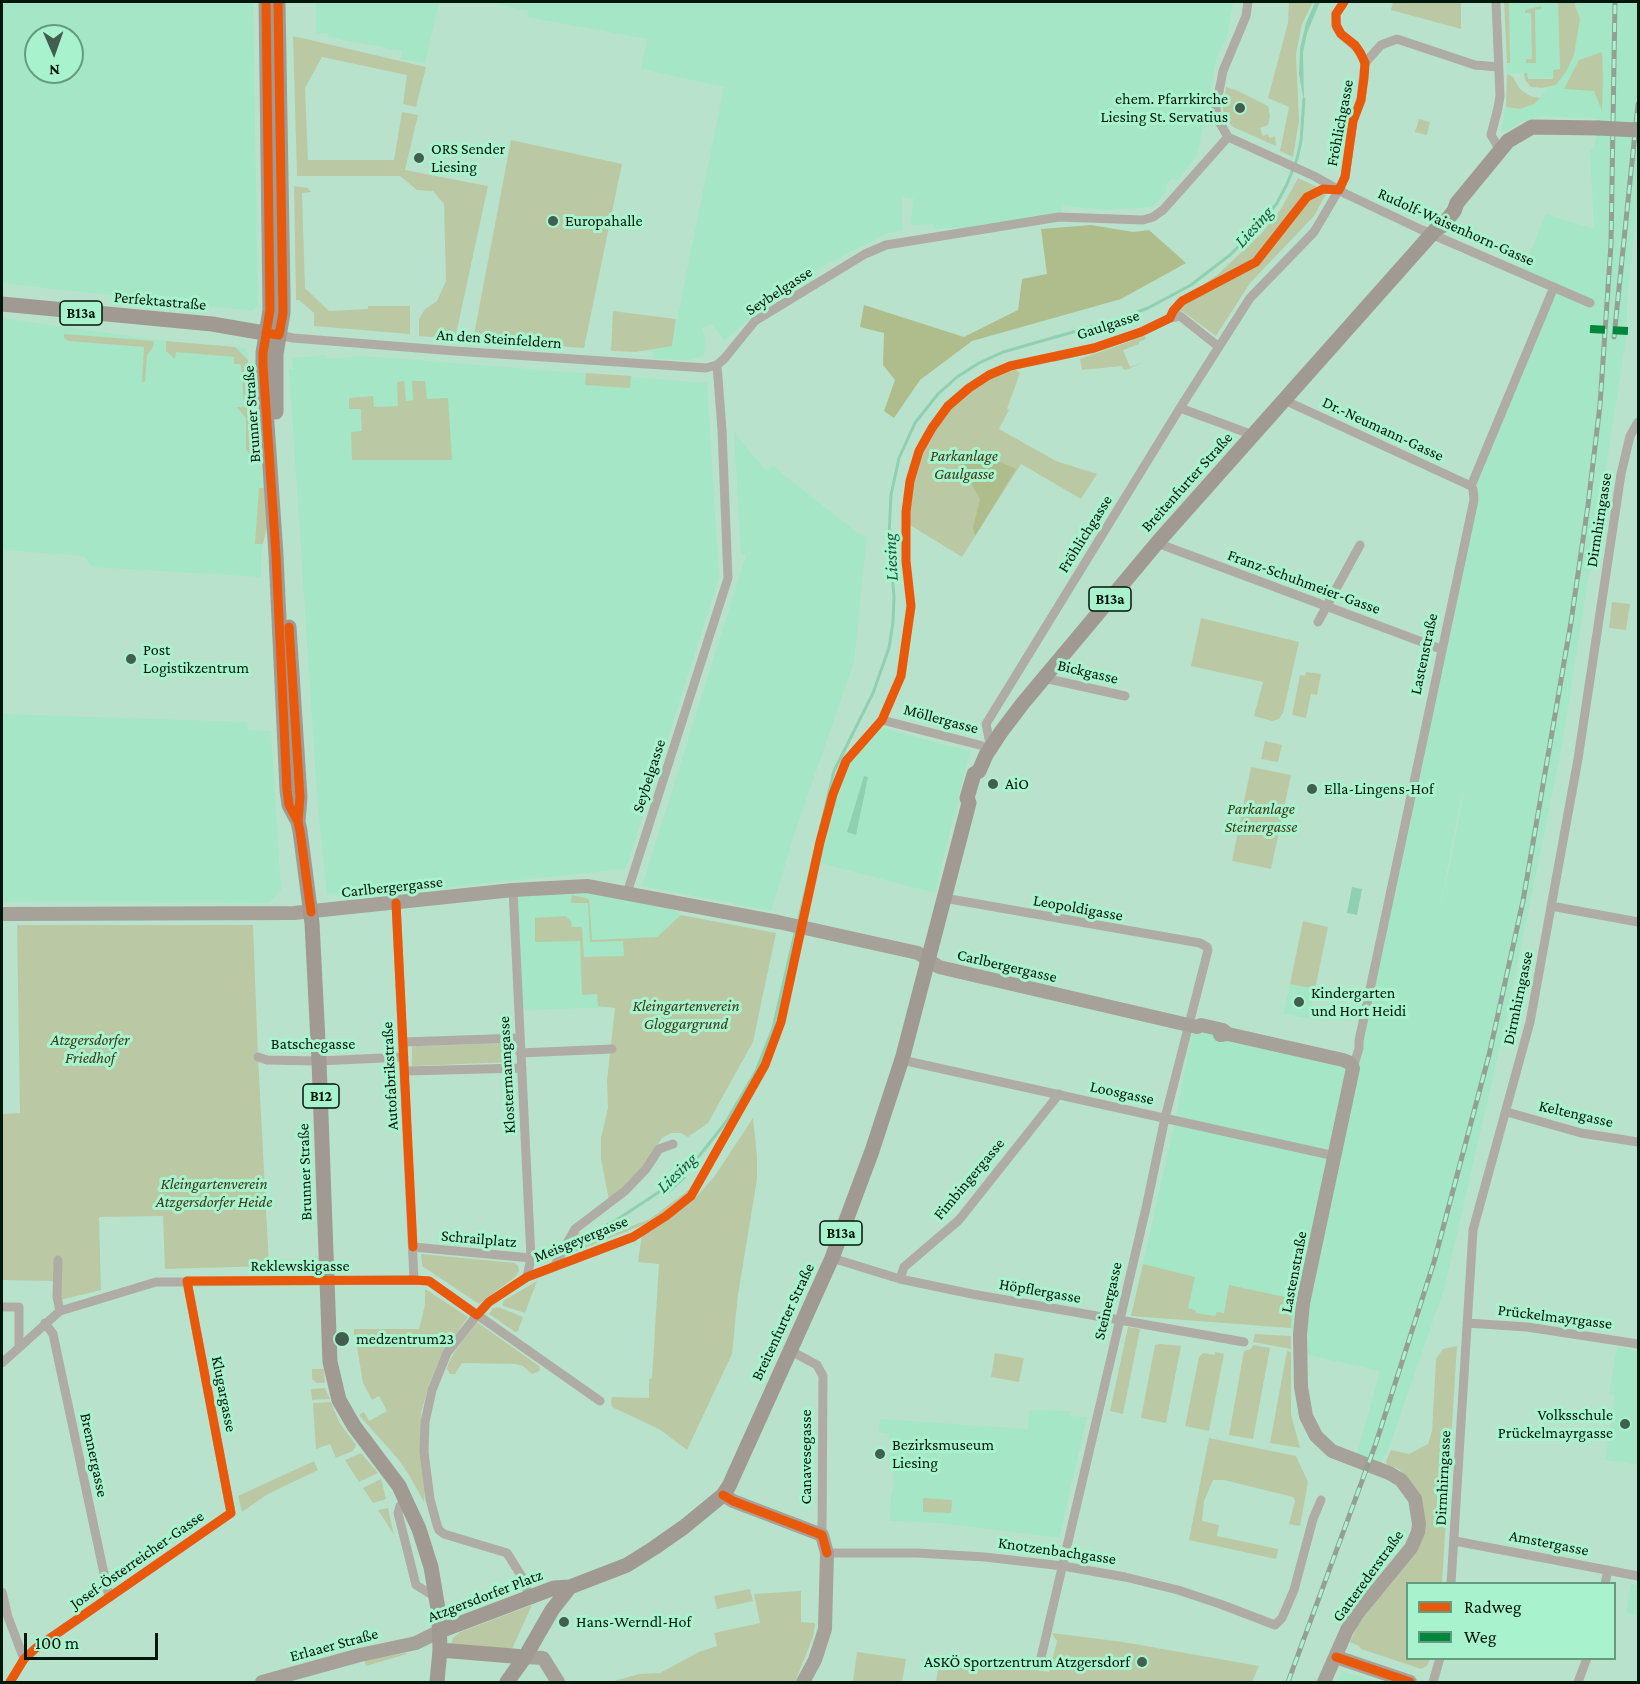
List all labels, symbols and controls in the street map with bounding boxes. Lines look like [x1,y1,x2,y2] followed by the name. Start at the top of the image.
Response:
[24,24,84,84] north arrow
[49,62,60,79] text: N
[1322,78,1358,168] street label: Fröhlichgasse
[1100,89,1228,127] place label: ehem. Pfarrkirche Liesing St. Servatius
[1233,101,1247,115] marker: ehem. Pfarrkirche Liesing St. Servatius
[431,139,505,177] place label: ORS Sender Liesing
[412,151,426,165] marker: ORS Sender Liesing
[1375,184,1537,270] street label: Rudolf-Waisenhorn-Gasse
[1230,202,1278,252] water label: Liesing
[565,211,643,231] place label: Europahalle
[546,214,560,228] marker: Europahalle
[742,262,816,320] street label: Seybelgasse
[113,287,207,315] street label: Perfektastraße
[60,301,102,325] road number: B13a
[1074,306,1142,344] street label: Gaulgasse
[436,325,562,353] street label: An den Steinfeldern
[239,365,265,463] street label: Brunner Straße
[1319,393,1447,465] street label: Dr.-Neumann-Gasse
[1137,428,1237,536] street label: Breitenfurter Straße
[930,446,998,484] park label: Parkanlage Gaulgasse
[1582,472,1616,568] street label: Dirmhirngasse
[1054,492,1116,576] street label: Fröhlichgasse
[879,532,903,582] water label: Liesing
[1225,545,1383,619] street label: Franz-Schuhmeier-Gasse
[1089,587,1131,611] road number: B13a
[1406,612,1442,696] street label: Lastenstraße
[143,640,249,678] place label: Post Logistikzentrum
[124,652,138,666] marker: Post Logistikzentrum
[1056,656,1120,688] street label: Bickgasse
[901,700,981,738] street label: Möllergasse
[628,737,670,815] street label: Seybelgasse
[1005,774,1029,794] place label: AiO
[986,777,1000,791] marker: AiO
[1324,779,1434,799] place label: Ella-Lingens-Hof
[1305,782,1319,796] marker: Ella-Lingens-Hof
[1225,799,1297,837] park label: Parkanlage Steinergasse
[340,872,444,902] street label: Carlbergergasse
[1032,891,1124,925] street label: Leopoldigasse
[955,945,1059,987] street label: Carlbergergasse
[1499,949,1537,1047] street label: Dirmhirngasse
[1311,983,1406,1021] place label: Kindergarten und Hort Heidi
[1292,995,1306,1009] marker: Kindergarten und Hort Heidi
[632,996,740,1034] park label: Kleingartenverein Gloggargrund
[494,1016,520,1134] street label: Klostermanngasse
[378,1021,402,1131] street label: Autofabrikstraße
[51,1030,129,1068] park label: Atzgersdorfer Friedhof
[271,1034,355,1054] street label: Batschegasse
[1088,1077,1156,1109] street label: Loosgasse
[303,1084,339,1108] road number: B12
[1537,1096,1615,1132] street label: Keltengasse
[294,1123,316,1221] street label: Brunner Straße
[929,1134,1009,1224] street label: Fimbingergasse
[652,1148,702,1198] water label: Liesing
[156,1174,272,1212] park label: Kleingartenverein Atzgersdorfer Heide
[531,1211,631,1267] street label: Meisgeyergasse
[820,1221,862,1245] road number: B13a
[440,1226,518,1252] street label: Schrailplatz
[1277,1230,1311,1314] street label: Lastenstraße
[251,1256,349,1276] street label: Reklewskigasse
[747,1260,819,1384] street label: Breitenfurter Straße
[1090,1260,1126,1342] street label: Steinergasse
[998,1274,1082,1308] street label: Höpflergasse
[1497,1300,1613,1334] street label: Prückelmayrgasse
[356,1329,454,1349] place label: medzentrum23
[333,1330,351,1348] marker: medzentrum23
[207,1354,241,1434] street label: Klugargasse
[1498,1405,1613,1443] place label: Volksschule Prückelmayrgasse
[796,1410,816,1504] street label: Canavesegasse
[76,1411,112,1499] street label: Brennergasse
[1618,1417,1632,1431] marker: Volksschule Prückelmayrgasse
[1431,1430,1455,1526] street label: Dirmhirngasse
[892,1435,994,1473] place label: Bezirksmuseum Liesing
[873,1447,887,1461] marker: Bezirksmuseum Liesing
[66,1507,208,1613] street label: Josef-Österreicher-Gasse
[1328,1526,1408,1626] street label: Gatterederstraße
[1508,1526,1590,1560] street label: Amstergasse
[997,1533,1117,1569] street label: Knotzenbachgasse
[425,1565,545,1627] street label: Atzgersdorfer Platz
[1406,1582,1616,1660] legend
[1464,1597,1521,1617] text: Radweg
[576,1612,691,1632] place label: Hans-Werndl-Hof
[557,1615,571,1629] marker: Hans-Werndl-Hof
[27,1621,160,1659] scale bar
[288,1624,380,1666] street label: Erlaaer Straße
[1464,1627,1496,1647] text: Weg
[35,1633,79,1653] text: 100 m
[924,1652,1130,1672] place label: ASKÖ Sportzentrum Atzgersdorf
[1135,1655,1149,1669] marker: ASKÖ Sportzentrum Atzgersdorf

